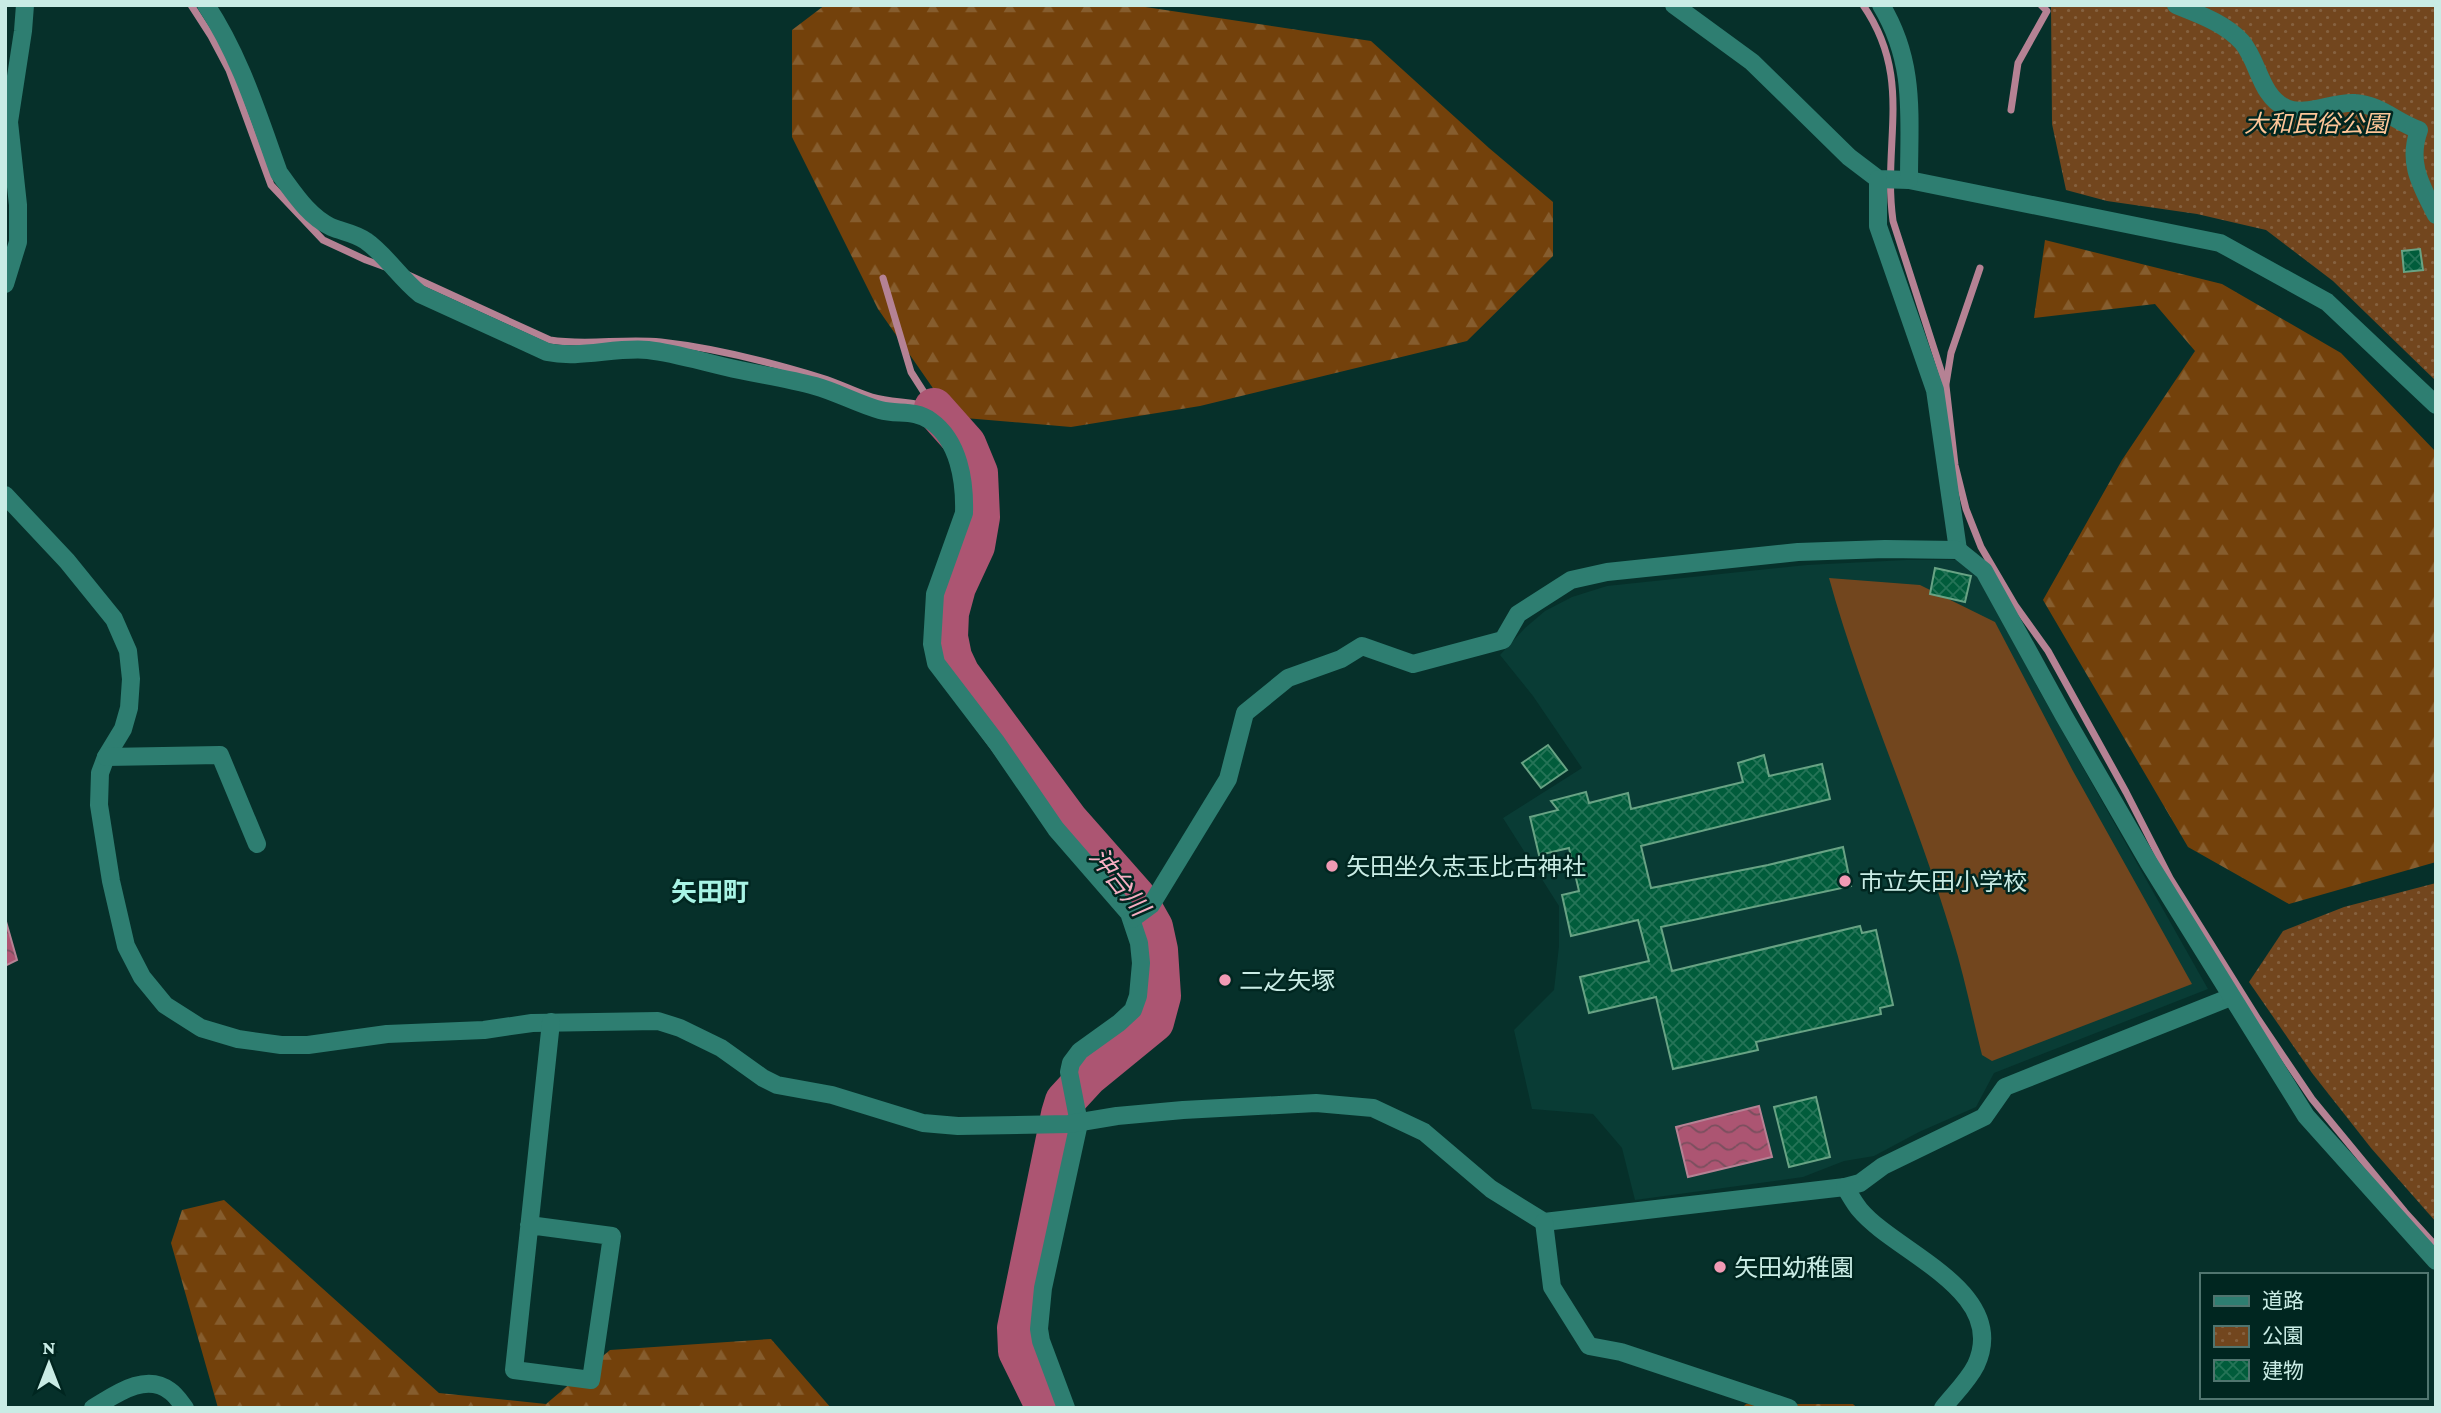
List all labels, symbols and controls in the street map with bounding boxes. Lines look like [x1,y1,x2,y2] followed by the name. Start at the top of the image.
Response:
[2244,110,2391,137] park label: 大和民俗公園
[1084,842,1156,924] water label: 沖台川
[1346,853,1586,880] place label: 矢田坐久志玉比古神社
[1324,858,1340,874] marker: 矢田坐久志玉比古神社
[1859,868,2027,895] place label: 市立矢田小学校
[1837,873,1853,889] marker: 市立矢田小学校
[671,878,749,907] district label: 矢田町
[1239,967,1335,994] place label: 二之矢塚
[1217,972,1233,988] marker: 二之矢塚
[1734,1254,1854,1281] place label: 矢田幼稚園
[1712,1259,1728,1275] marker: 矢田幼稚園
[2200,1273,2427,1399] legend
[2262,1289,2304,1313] text: 道路
[2262,1324,2304,1348] text: 公園
[14,1329,84,1399] north arrow
[43,1337,56,1358] text: N
[2262,1359,2304,1383] text: 建物

